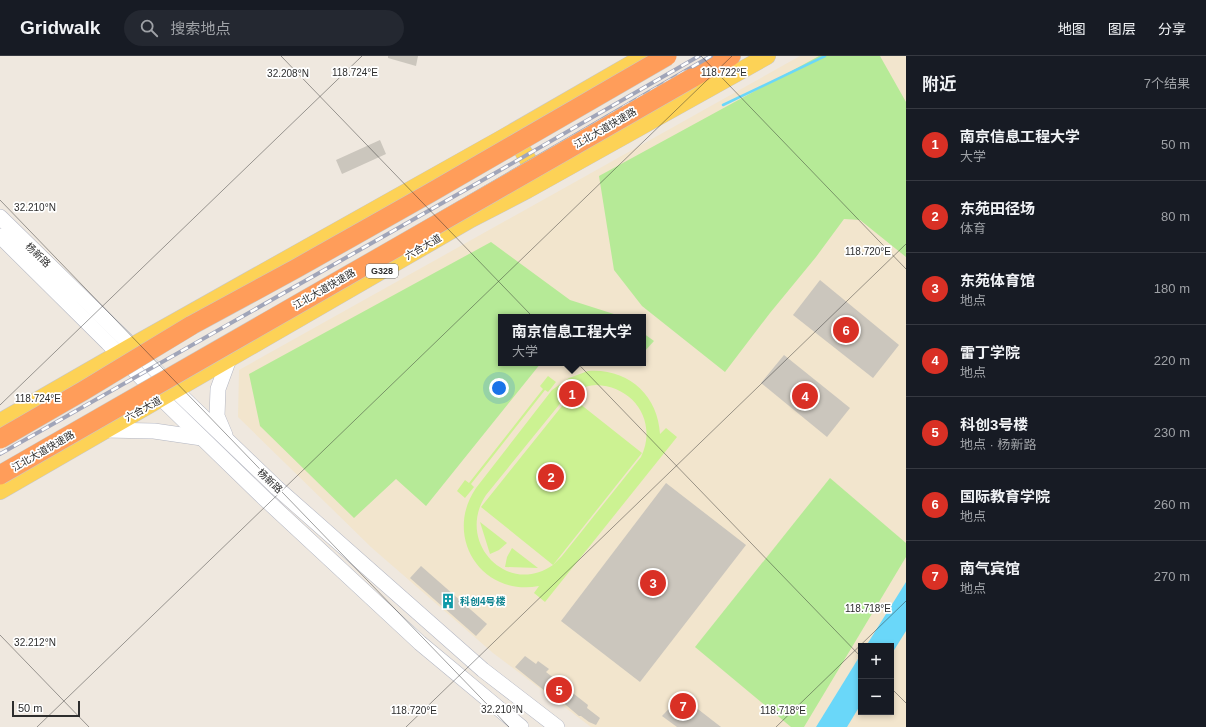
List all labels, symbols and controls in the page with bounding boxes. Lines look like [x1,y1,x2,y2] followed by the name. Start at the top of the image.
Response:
[124,10,404,46] search box
[20,17,100,38] text: Gridwalk
[138,17,160,39] icon: search
[170,20,230,37] text: 搜索地点
[1058,21,1086,37] text: 地图
[1108,21,1136,37] text: 图层
[1158,21,1186,37] text: 分享
[332,67,378,78] text: 118.724°E
[701,67,747,78] text: 118.722°E
[267,68,309,79] text: 32.208°N
[922,75,956,94] text: 附近
[1144,76,1190,91] text: 7个结果
[572,106,638,150] street label: 江北大道快速路
[960,128,1080,145] text: 南京信息工程大学
[931,137,939,152] text: 1
[1161,137,1190,152] text: 50 m
[960,149,986,164] text: 大学
[960,200,1035,217] text: 东苑田径场
[14,202,56,213] text: 32.210°N
[931,209,939,224] text: 2
[1161,209,1190,224] text: 80 m
[960,221,986,236] text: 体育
[403,232,443,262] street label: 六合大道
[23,241,53,269] street label: 杨新路
[845,246,891,257] text: 118.720°E
[366,264,398,278] road number: G328
[291,267,357,311] street label: 江北大道快速路
[960,272,1035,289] text: 东苑体育馆
[931,281,939,296] text: 3
[1154,281,1190,296] text: 180 m
[960,293,986,308] text: 地点
[498,314,646,366] popup
[833,315,859,345] pin: 6
[512,323,632,340] text: 南京信息工程大学
[512,344,538,359] text: 大学
[960,344,1020,361] text: 雷丁学院
[931,353,939,368] text: 4
[1154,353,1190,368] text: 220 m
[960,365,986,380] text: 地点
[489,378,509,398] your location
[559,379,585,409] pin: 1
[792,381,818,411] pin: 4
[15,393,61,404] text: 118.724°E
[123,394,163,424] street label: 六合大道
[960,416,1028,433] text: 科创3号楼
[931,425,939,440] text: 5
[1154,425,1190,440] text: 230 m
[10,429,76,473] street label: 江北大道快速路
[960,437,1037,452] text: 地点 · 杨新路
[538,462,564,492] pin: 2
[255,467,285,495] street label: 杨新路
[960,488,1050,505] text: 国际教育学院
[931,497,939,512] text: 6
[1154,497,1190,512] text: 260 m
[960,509,986,524] text: 地点
[960,560,1020,577] text: 南气宾馆
[640,568,666,598] pin: 3
[931,569,939,584] text: 7
[1154,569,1190,584] text: 270 m
[960,581,986,596] text: 地点
[439,592,457,610] building icon: 科创4号楼
[460,596,506,607] place label: 科创4号楼
[845,603,891,614] text: 118.718°E
[14,637,56,648] text: 32.212°N
[858,643,894,715] map controls
[858,643,894,679] button: +
[546,675,572,705] pin: 5
[858,679,894,715] button: −
[670,691,696,721] pin: 7
[12,699,80,718] scale bar
[18,702,42,714] text: 50 m
[481,704,523,715] text: 32.210°N
[391,705,437,716] text: 118.720°E
[760,705,806,716] text: 118.718°E

